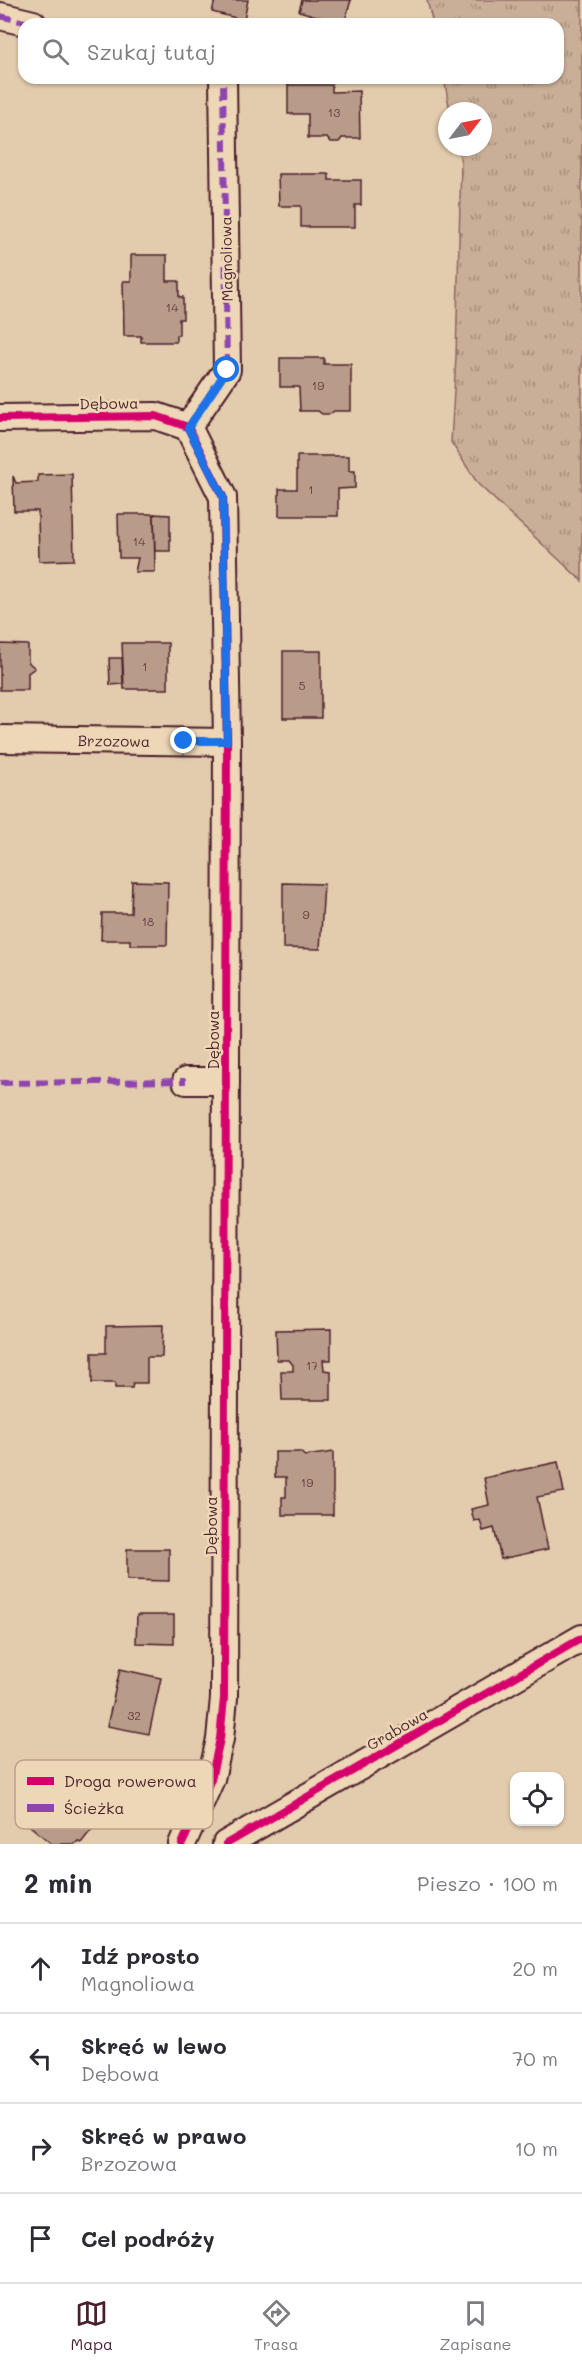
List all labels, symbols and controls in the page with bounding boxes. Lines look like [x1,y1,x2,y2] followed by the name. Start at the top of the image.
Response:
[18,18,564,84] search box
[39,35,72,68] icon: search
[87,37,216,66] text: Szukaj tutaj
[438,102,492,156] north arrow
[328,104,340,120] house number: 13
[215,216,237,302] street label: Magnoliowa
[166,299,178,315] house number: 14
[213,356,239,382] route start
[312,377,324,393] house number: 19
[79,392,139,414] street label: Dębowa
[308,481,314,497] house number: 1
[133,533,145,549] house number: 14
[142,658,148,674] house number: 1
[299,677,306,693] house number: 5
[170,727,196,753] route end
[78,730,150,751] street label: Brzozowa
[302,906,310,922] house number: 9
[142,913,154,929] house number: 18
[203,1010,223,1070] street label: Dębowa
[306,1357,318,1373] house number: 17
[301,1474,313,1490] house number: 19
[201,1496,221,1556] street label: Dębowa
[363,1703,431,1755] street label: Grabowa
[127,1707,141,1723] house number: 32
[15,1760,213,1829] legend
[64,1770,197,1791] text: Droga rowerowa
[510,1772,564,1826] map controls
[510,1772,564,1826] button: locate
[64,1797,125,1818] text: Ścieżka
[24,1866,92,1900] text: 2 min
[417,1870,558,1896] text: Pieszo · 100 m
[81,1941,199,1970] text: Idź prosto
[24,1952,57,1985] icon: ahead
[512,1955,558,1981] text: 20 m
[81,1970,195,1996] text: Magnoliowa
[81,2031,227,2060] text: Skręć w lewo
[24,2042,57,2075] icon: left
[512,2045,558,2071] text: 70 m
[81,2060,160,2086] text: Dębowa
[81,2121,246,2150] text: Skręć w prawo
[24,2132,57,2165] icon: right
[514,2135,558,2161] text: 10 m
[81,2150,177,2176] text: Brzozowa
[24,2222,57,2255] icon: arrive
[81,2224,215,2253] text: Cel podróży
[70,2297,113,2354] tab: Mapa
[254,2297,299,2354] tab: Trasa
[439,2297,512,2354] tab: Zapisane

